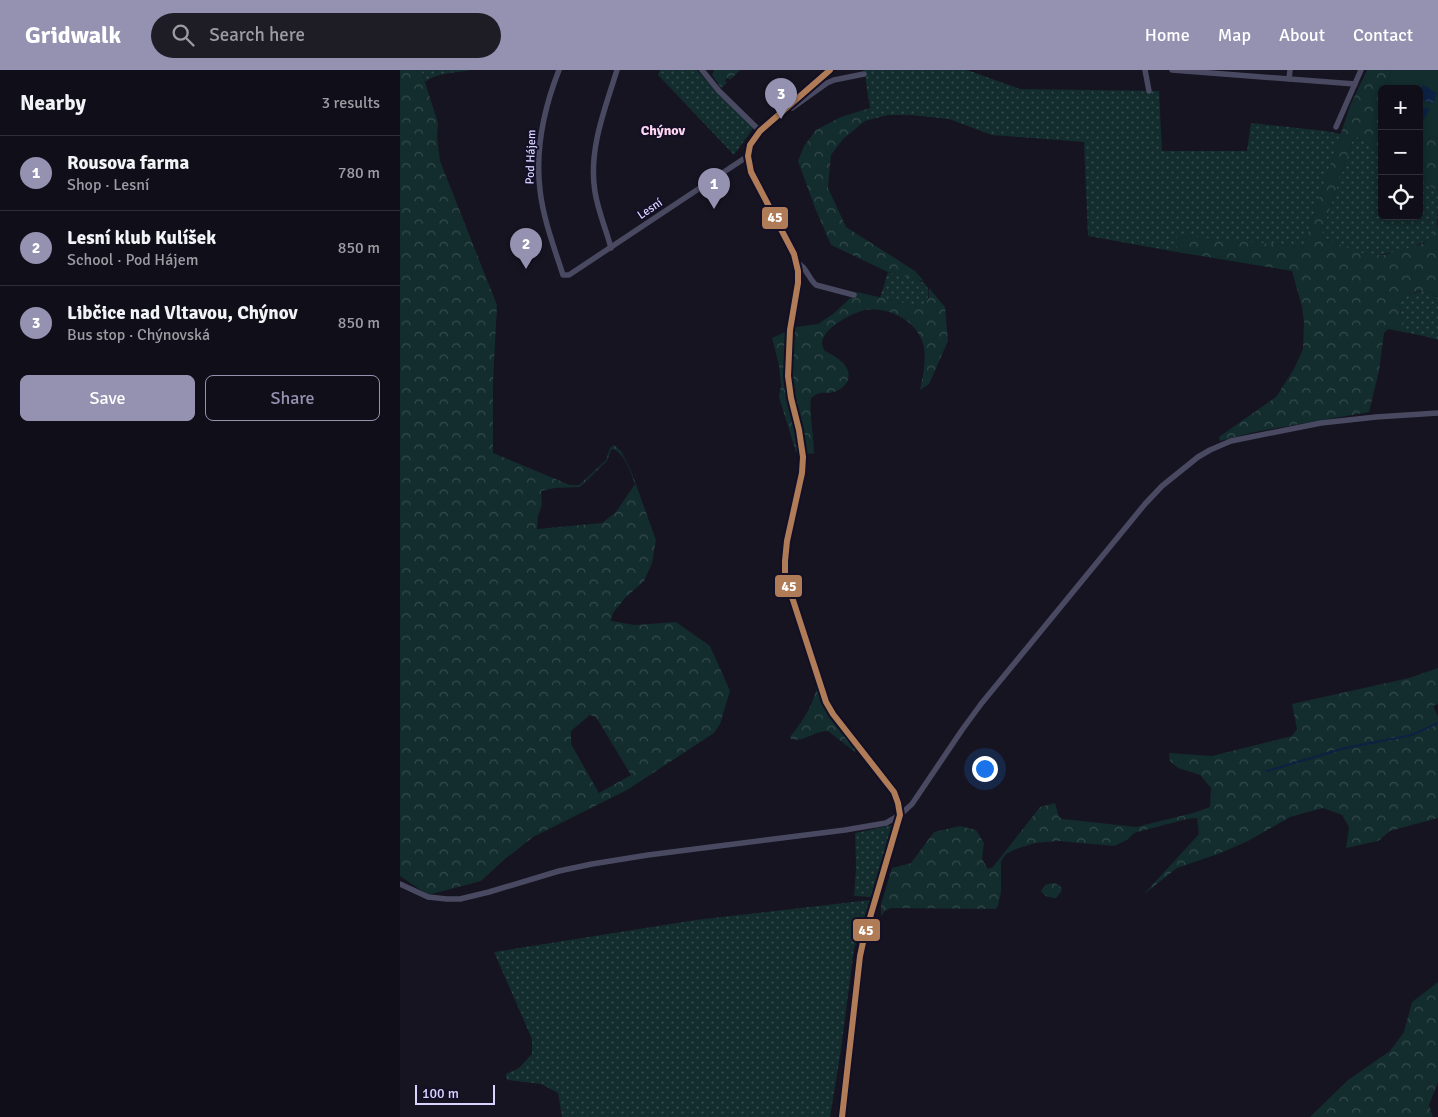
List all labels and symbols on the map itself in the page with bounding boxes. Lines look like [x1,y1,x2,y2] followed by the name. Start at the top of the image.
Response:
[765,78,797,119] pin: 3
[641,122,686,139] district label: Chýnov
[523,129,539,185] street label: Pod Hájem
[698,168,730,209] pin: 1
[635,195,666,223] street label: Lesní
[761,206,789,230] line badge: 45
[767,209,783,226] text: 45
[510,228,542,269] pin: 2
[774,574,803,598] line badge: 45
[781,578,797,595] text: 45
[972,756,998,782] your location
[852,918,881,942] line badge: 45
[858,922,874,939] text: 45
[415,1082,495,1105] scale bar

